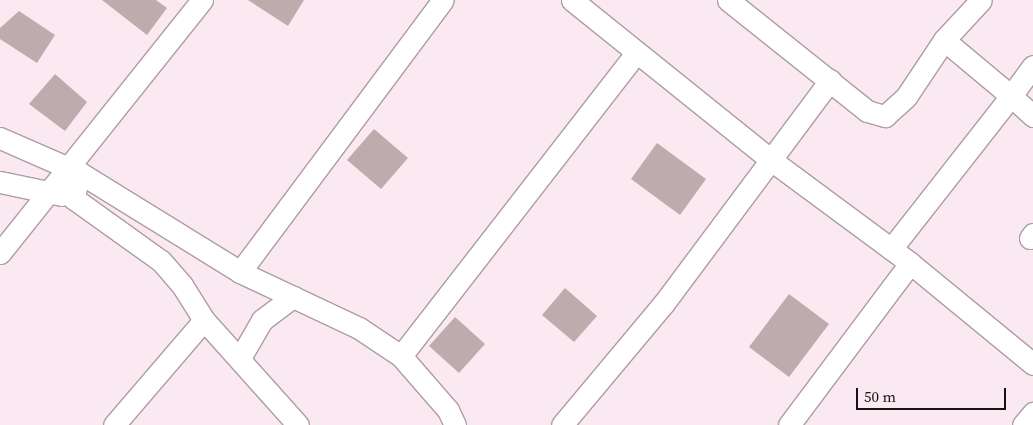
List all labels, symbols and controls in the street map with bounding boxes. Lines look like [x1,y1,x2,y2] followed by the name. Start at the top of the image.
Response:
[858,378,1008,410] scale bar
[864,386,896,407] text: 50 m

